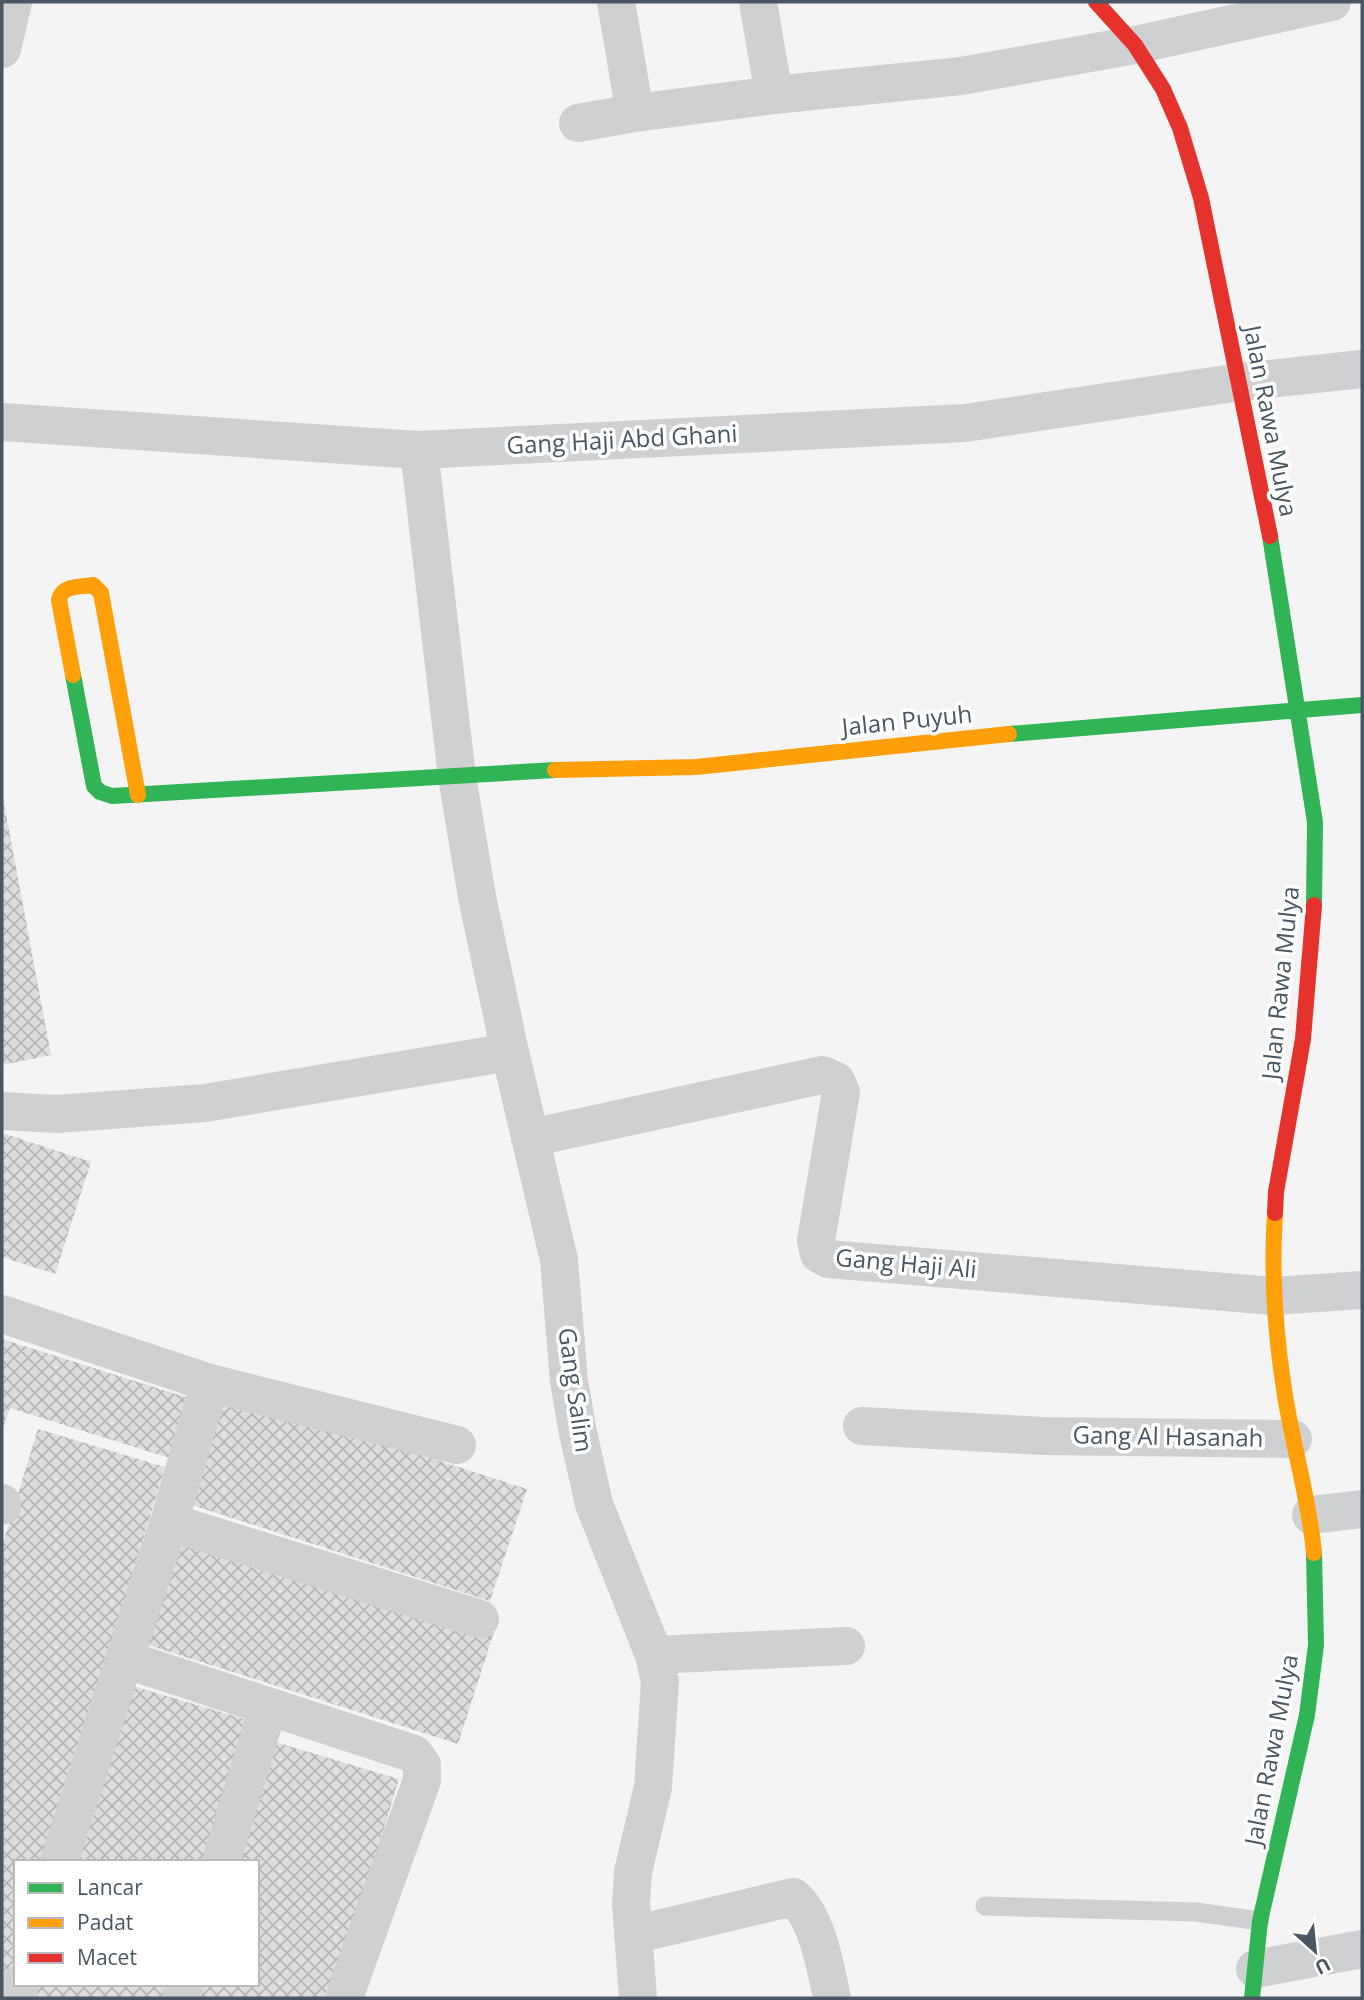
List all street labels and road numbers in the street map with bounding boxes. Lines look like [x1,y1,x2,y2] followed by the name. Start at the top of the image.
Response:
[1236,320,1306,519] street label: Jalan Rawa Mulya
[506,416,738,461] street label: Gang Haji Abd Ghani
[838,696,974,743] street label: Jalan Puyuh
[1253,885,1306,1083] street label: Jalan Rawa Mulya
[834,1240,978,1285] street label: Gang Haji Ali
[551,1325,602,1454] street label: Gang Salim
[1072,1417,1264,1454] street label: Gang Al Hasanah
[1235,1651,1305,1850] street label: Jalan Rawa Mulya

